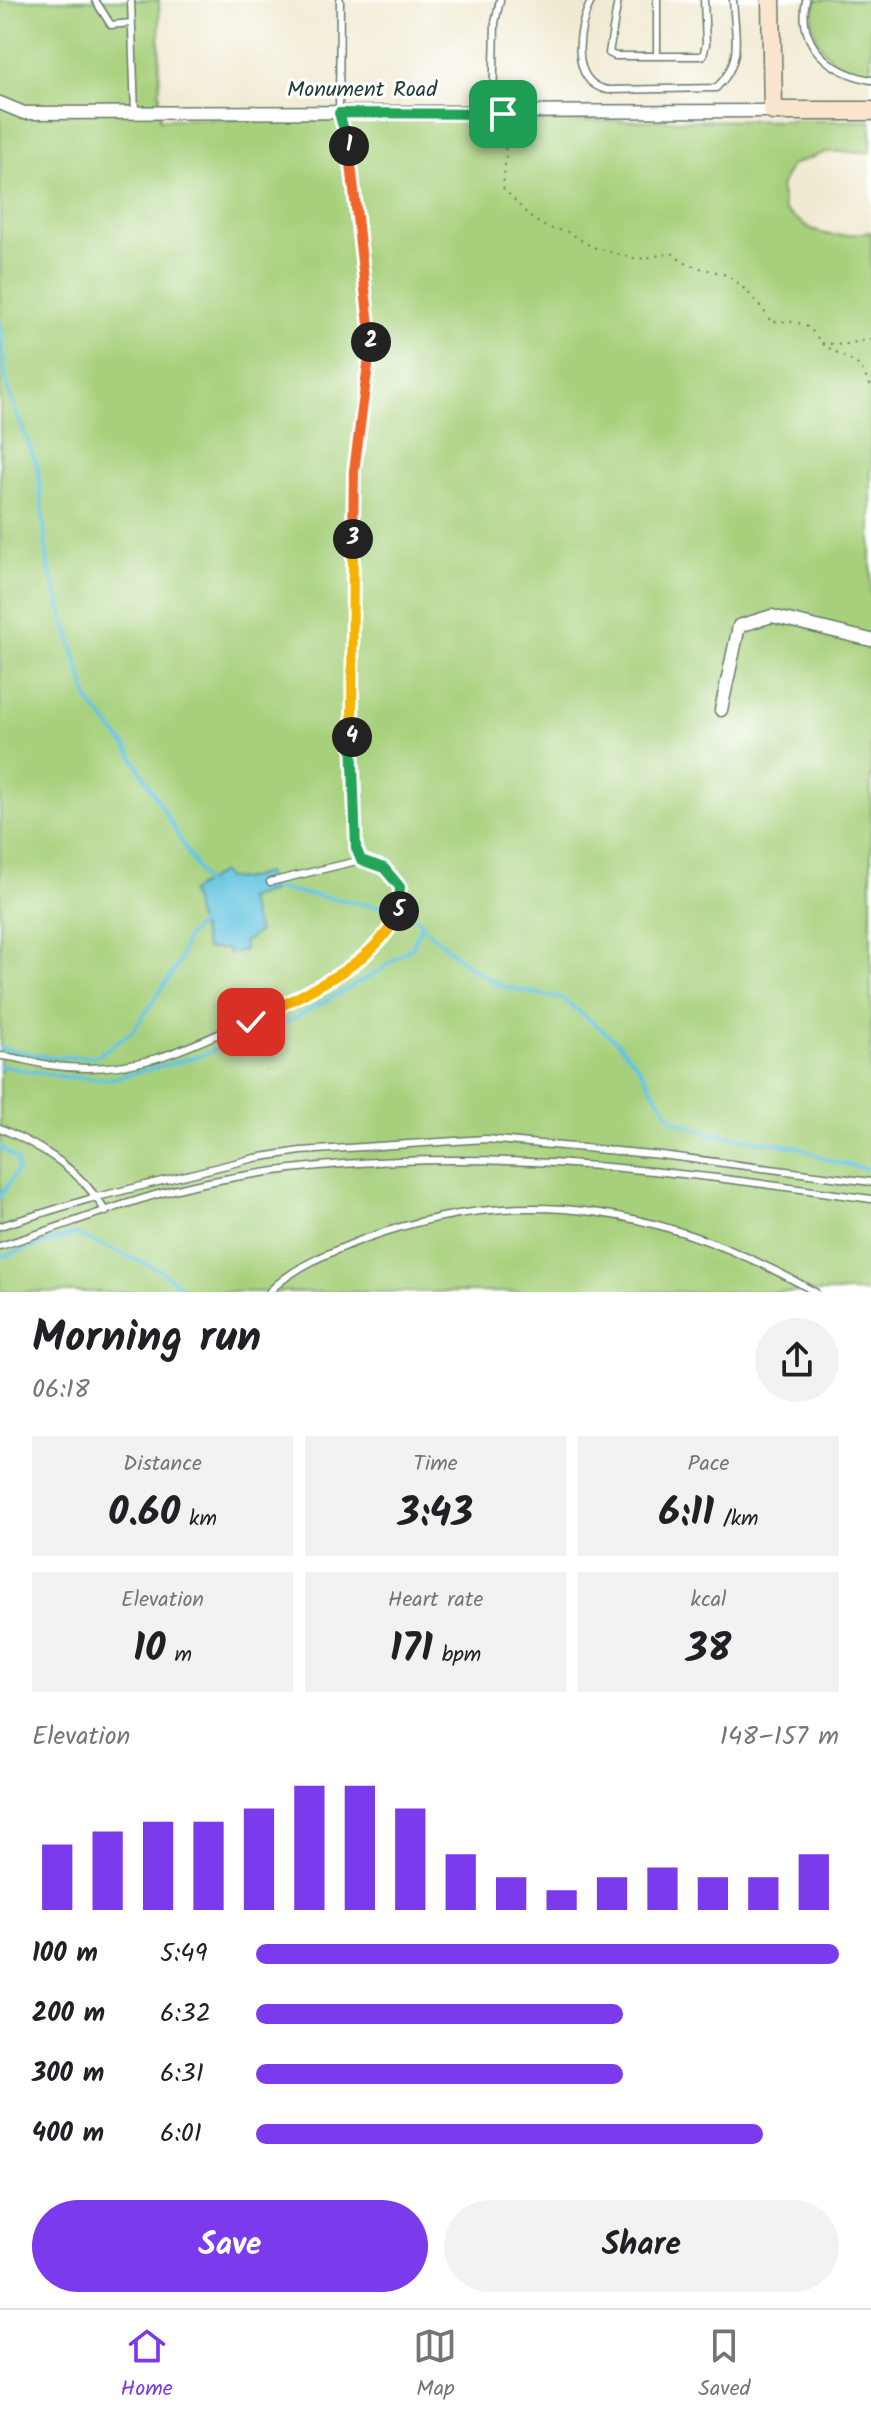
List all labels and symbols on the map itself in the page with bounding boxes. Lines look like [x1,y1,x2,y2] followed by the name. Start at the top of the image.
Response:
[287,73,438,108] street label: Monument Road
[469,80,537,148] pin
[329,126,369,166] pin: 1
[351,322,391,362] pin: 2
[333,519,373,559] pin: 3
[332,717,372,757] pin: 4
[379,891,419,931] pin: 5
[217,988,285,1056] pin

